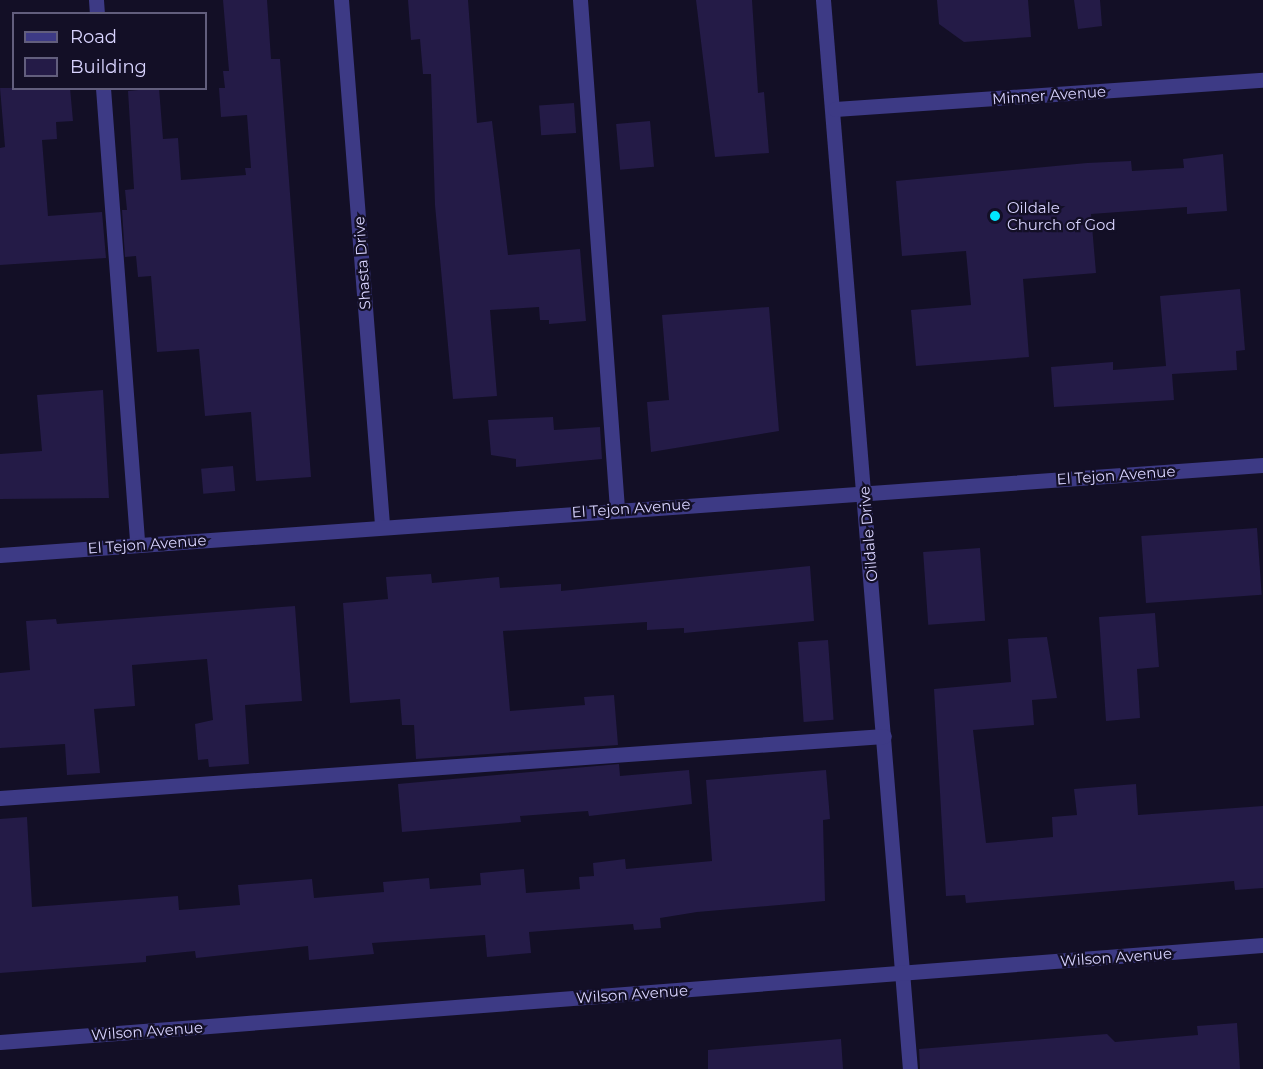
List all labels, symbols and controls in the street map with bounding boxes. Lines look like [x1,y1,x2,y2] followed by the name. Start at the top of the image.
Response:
[12,12,207,90] legend
[70,26,117,48] text: Road
[70,56,147,78] text: Building
[991,82,1107,108] street label: Minner Avenue
[1007,198,1116,233] place label: Oildale Church of God
[988,209,1002,223] marker: Oildale Church of God
[350,216,374,310] street label: Shasta Drive
[1056,462,1176,488] street label: El Tejon Avenue
[855,485,881,583] street label: Oildale Drive
[571,495,691,521] street label: El Tejon Avenue
[87,531,207,557] street label: El Tejon Avenue
[1060,944,1172,970] street label: Wilson Avenue
[576,981,688,1007] street label: Wilson Avenue
[91,1018,203,1044] street label: Wilson Avenue

